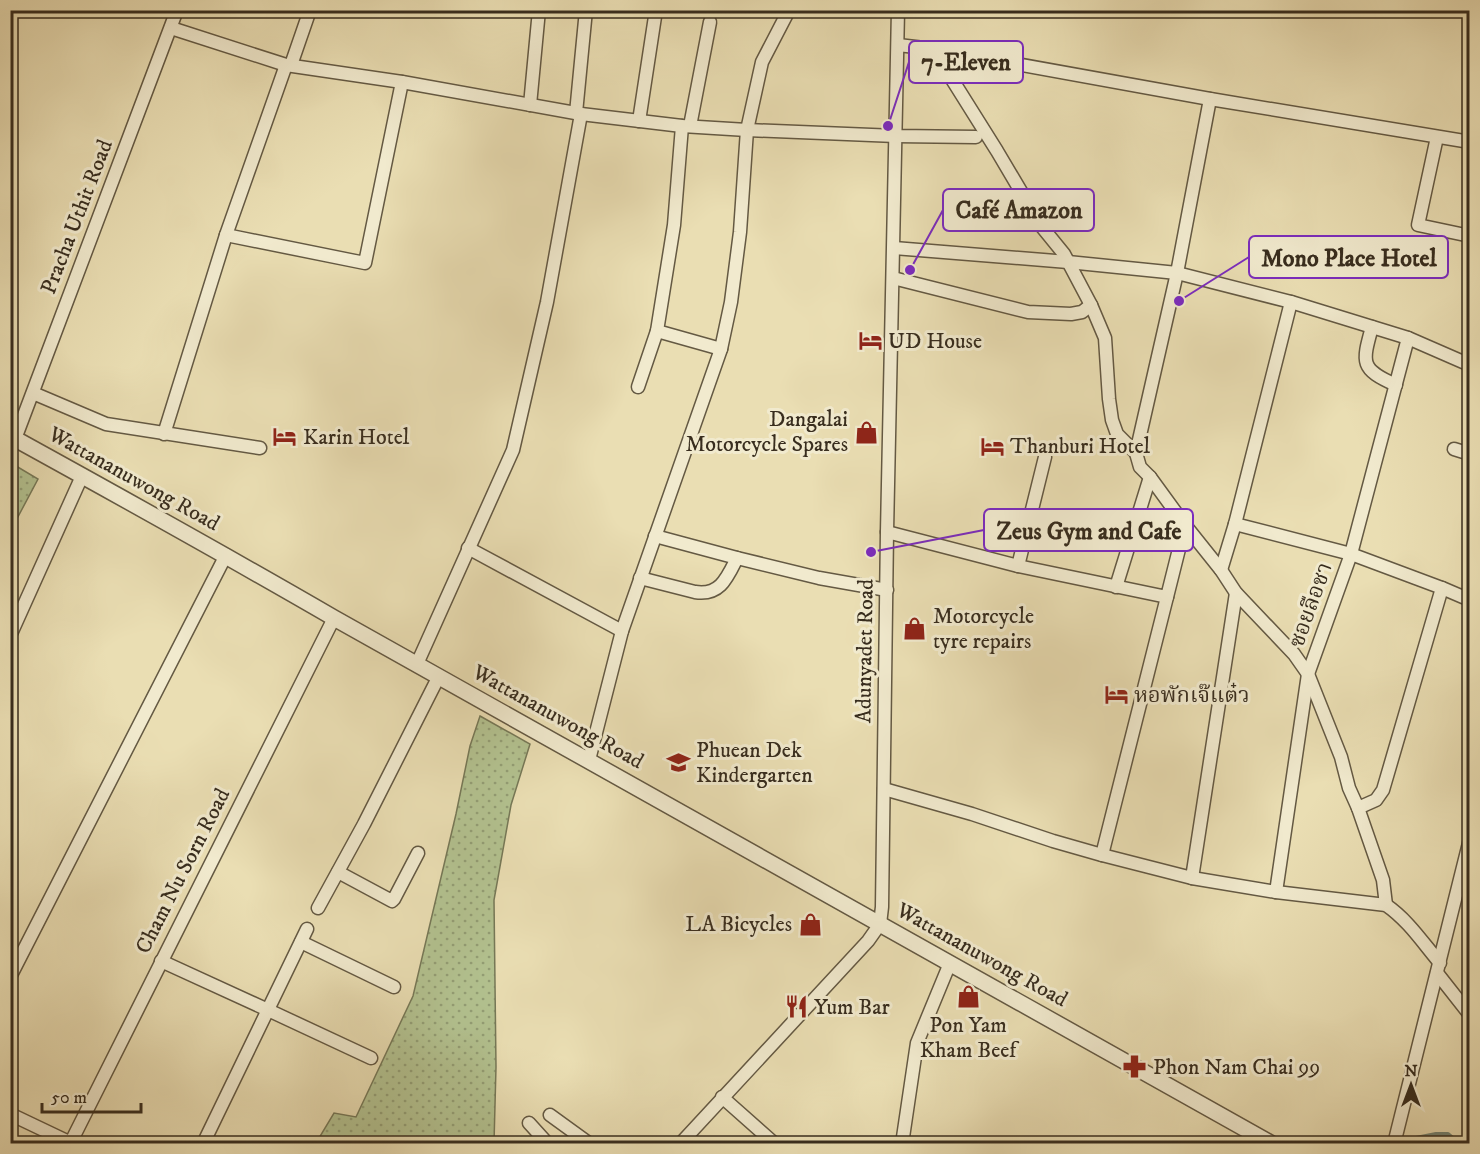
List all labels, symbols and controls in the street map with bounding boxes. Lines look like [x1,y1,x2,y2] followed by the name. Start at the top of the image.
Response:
[909,41,1023,83] callout: 7-Eleven
[921,48,1011,78] text: 7-Eleven
[35,136,119,298] street label: Pracha Uthit Road
[943,189,1094,231] callout: Café Amazon
[956,196,1083,226] text: Café Amazon
[1249,236,1448,278] callout: Mono Place Hotel
[1261,244,1438,274] text: Mono Place Hotel
[857,328,883,354] hotel icon: UD House
[888,328,982,355] place label: UD House
[686,406,848,458] place label: Dangalai Motorcycle Spares
[853,419,879,445] shop icon: Dangalai Motorcycle Spares
[43,420,224,537] street label: Wattananuwong Road
[272,424,298,450] hotel icon: Karin Hotel
[303,424,410,451] place label: Karin Hotel
[979,433,1005,459] hotel icon: Thanburi Hotel
[1010,433,1151,460] place label: Thanburi Hotel
[984,509,1193,551] callout: Zeus Gym and Cafe
[997,517,1182,547] text: Zeus Gym and Cafe
[1283,559,1339,651] street label: ซอยลือชา
[850,579,880,723] street label: Adunyadet Road
[933,603,1034,655] place label: Motorcycle tyre repairs
[902,616,928,642] shop icon: Motorcycle tyre repairs
[467,658,648,775] street label: Wattananuwong Road
[1103,682,1129,708] hotel icon: หอพักเจ๊แต๋ว
[1134,682,1250,709] place label: หอพักเจ๊แต๋ว
[696,737,813,789] place label: Phuean Dek Kindergarten
[665,750,691,776] school or university icon: Phuean Dek Kindergarten
[130,784,236,958] street label: Cham Nu Sorn Road
[891,896,1072,1013] street label: Wattananuwong Road
[685,911,792,938] place label: LA Bicycles
[797,911,823,937] shop icon: LA Bicycles
[955,983,981,1009] shop icon: Pon Yam Kham Beef
[783,994,809,1020] restaurant icon: Yum Bar
[814,994,891,1021] place label: Yum Bar
[920,1012,1020,1064] place label: Pon Yam Kham Beef
[1122,1054,1148,1080] pharmacy icon: Phon Nam Chai 99
[1153,1054,1320,1081] place label: Phon Nam Chai 99
[1381,1055,1441,1115] north arrow
[1404,1061,1418,1081] text: N
[42,1076,141,1114] scale bar
[51,1087,87,1109] text: 50 m

